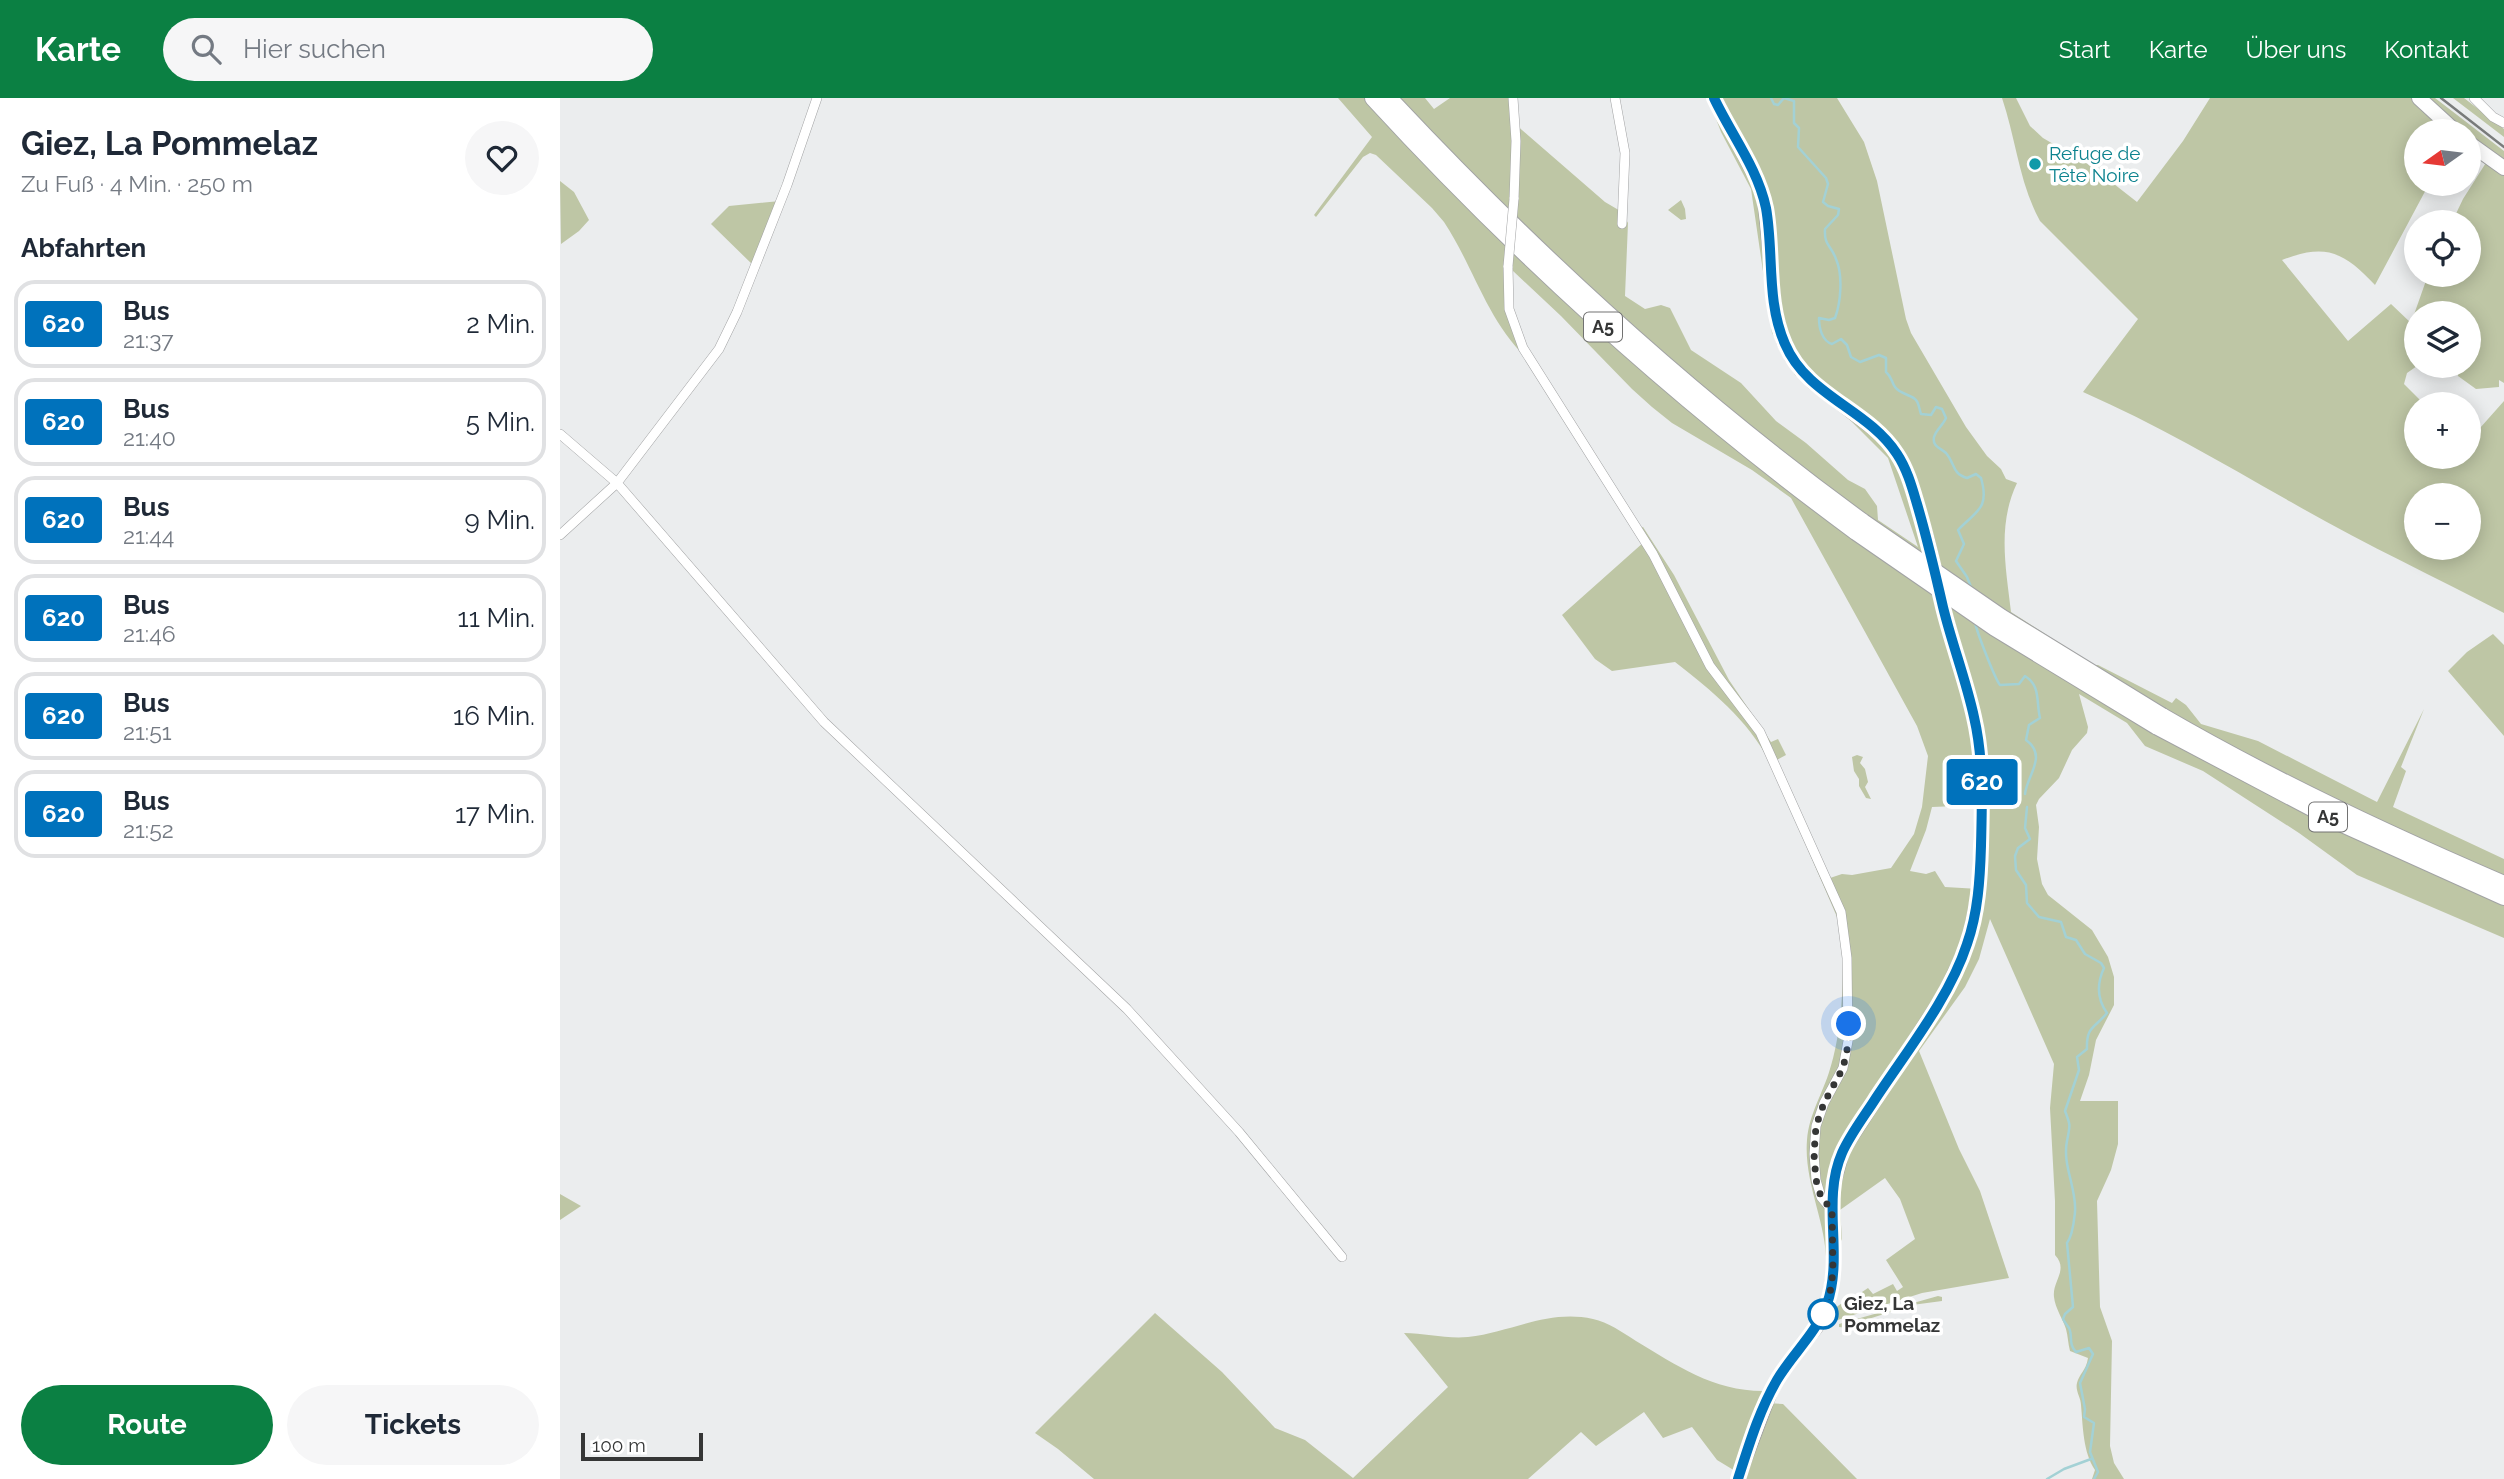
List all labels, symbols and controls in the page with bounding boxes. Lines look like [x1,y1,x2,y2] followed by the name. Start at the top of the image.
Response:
[163,18,653,81] search box
[35,30,121,69] text: Karte
[187,30,225,68] icon: search
[243,34,386,64] text: Hier suchen
[2059,35,2111,64] text: Start
[2149,35,2208,64] text: Karte
[2246,35,2346,64] text: Über uns
[2384,35,2469,64] text: Kontakt
[2404,119,2482,196] north arrow
[2404,119,2481,560] map controls
[465,121,539,195] button: heart
[21,124,318,163] text: Giez, La Pommelaz
[2049,142,2140,186] place label: Refuge de Tête Noire
[2027,156,2043,172] marker: Refuge de Tête Noire
[21,170,253,197] text: Zu Fuß · 4 Min. · 250 m
[2404,210,2481,287] button: locate
[21,233,146,263] text: Abfahrten
[123,296,170,326] text: Bus
[2404,301,2481,378] button: layers
[42,309,85,338] text: 620
[466,309,535,339] text: 2 Min.
[1584,312,1622,342] road number: A5
[123,326,174,353] text: 21:37
[2404,392,2481,469] button: +
[123,394,170,424] text: Bus
[42,407,85,436] text: 620
[466,407,535,437] text: 5 Min.
[123,424,176,451] text: 21:40
[2404,483,2481,560] button: −
[123,492,170,522] text: Bus
[42,505,85,534] text: 620
[465,505,535,535] text: 9 Min.
[123,522,174,549] text: 21:44
[123,590,170,620] text: Bus
[42,603,85,632] text: 620
[458,603,535,633] text: 11 Min.
[123,620,176,647] text: 21:46
[123,688,170,718] text: Bus
[42,701,85,730] text: 620
[453,701,535,731] text: 16 Min.
[123,718,172,745] text: 21:51
[1942,759,2022,805] line badge: 620
[1961,767,2003,796] text: 620
[123,786,170,816] text: Bus
[42,799,85,828] text: 620
[455,799,535,829] text: 17 Min.
[2309,802,2347,832] road number: A5
[123,816,174,843] text: 21:52
[1831,1006,1866,1041] your location
[1844,1292,1940,1336] place label: Giez, La Pommelaz
[1808,1299,1838,1329] marker: Giez, La Pommelaz
[21,1385,273,1465] button: Route
[287,1385,539,1465] button: Tickets
[581,1430,704,1462] scale bar
[592,1434,646,1456] text: 100 m

